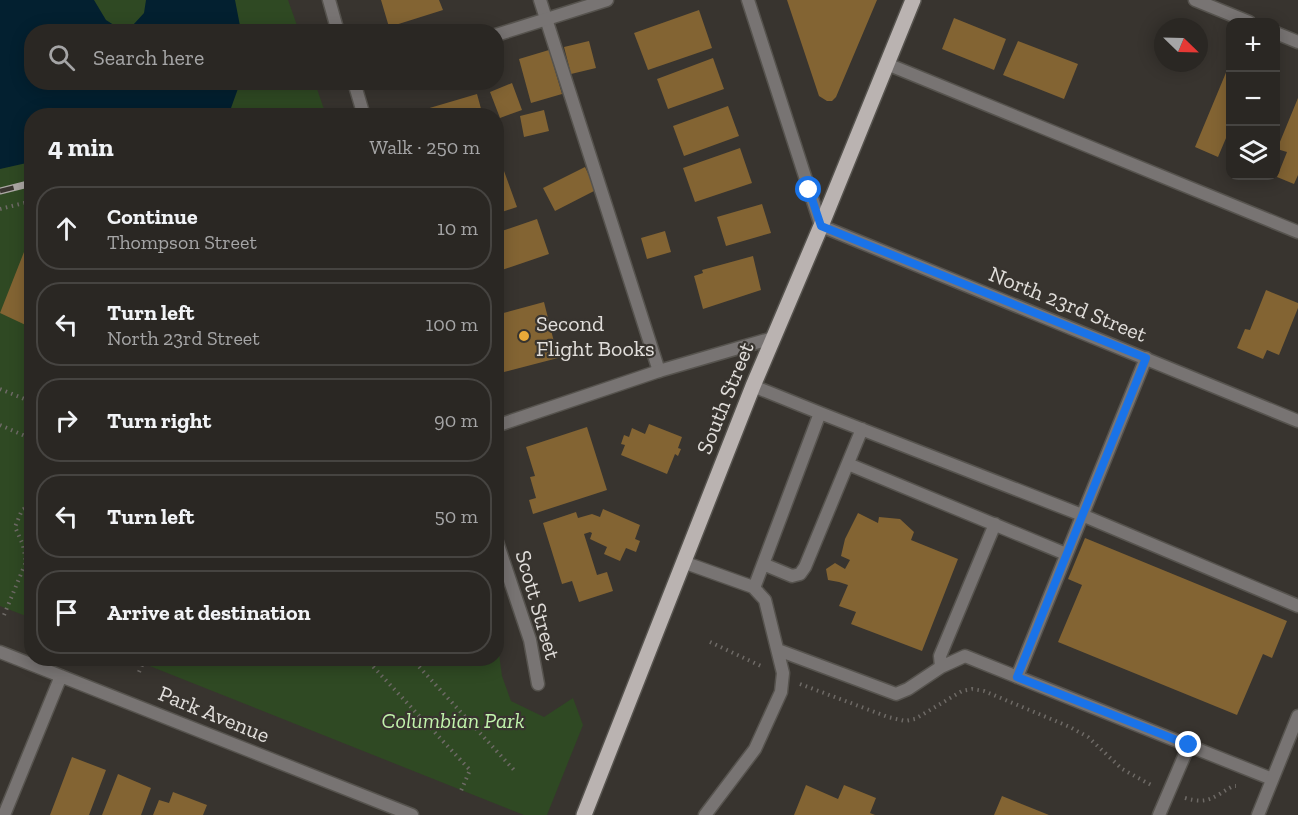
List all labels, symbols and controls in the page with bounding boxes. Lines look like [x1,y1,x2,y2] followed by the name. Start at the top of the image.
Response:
[1154,18,1208,72] north arrow
[1226,18,1280,180] map controls
[1226,18,1280,72] button: +
[24,24,504,90] search box
[45,41,78,74] icon: search
[93,44,204,71] text: Search here
[1226,72,1280,126] button: −
[1226,126,1280,180] button: layers
[48,131,114,163] text: 4 min
[370,135,480,159] text: Walk · 250 m
[795,176,821,202] route start
[107,203,198,230] text: Continue
[50,212,83,245] icon: ahead
[437,216,478,240] text: 10 m
[107,230,257,254] text: Thompson Street
[985,260,1152,348] street label: North 23rd Street
[107,299,194,326] text: Turn left
[50,308,83,341] icon: left
[536,310,655,362] place label: Second Flight Books
[425,312,478,336] text: 100 m
[107,326,260,350] text: North 23rd Street
[517,329,531,343] marker: Second Flight Books
[690,337,760,458] street label: South Street
[50,404,83,437] icon: right
[107,407,211,434] text: Turn right
[434,408,478,432] text: 90 m
[50,500,83,533] icon: left
[107,503,194,530] text: Turn left
[434,504,478,528] text: 50 m
[510,547,567,664] street label: Scott Street
[50,596,83,629] icon: arrive
[107,599,310,626] text: Arrive at destination
[154,679,274,749] street label: Park Avenue
[382,707,525,734] park label: Columbian Park
[1175,731,1201,757] route end

